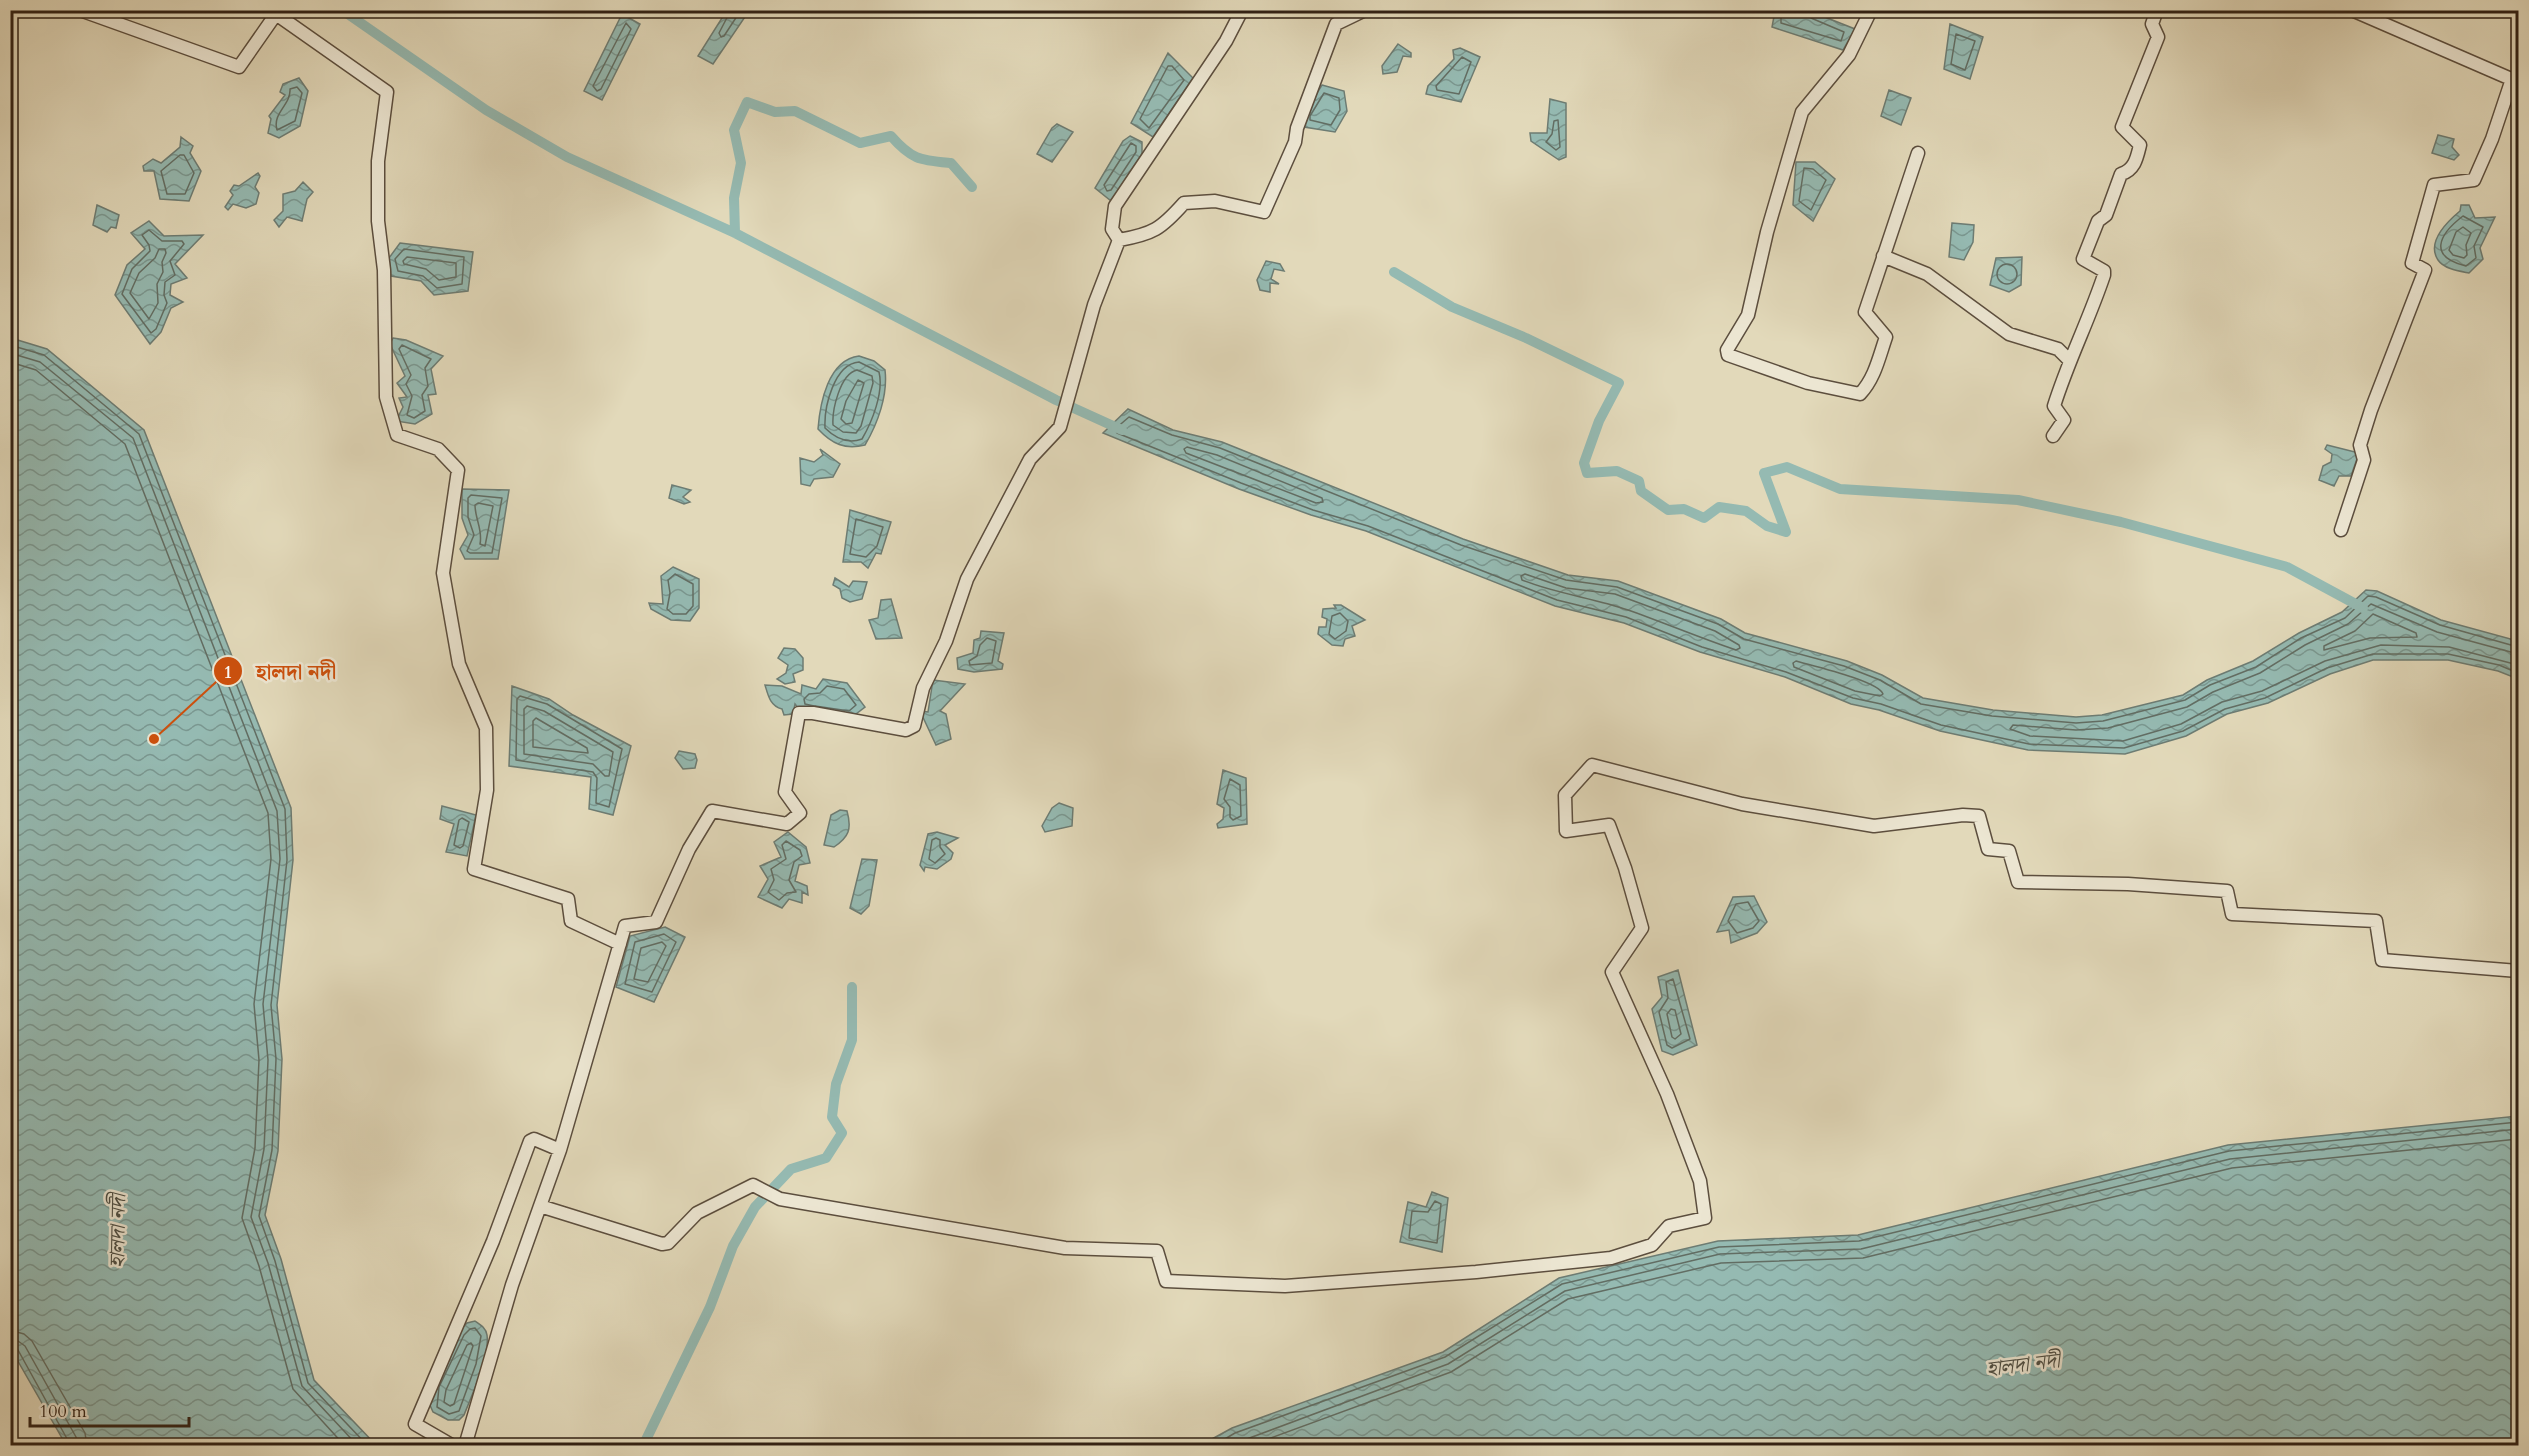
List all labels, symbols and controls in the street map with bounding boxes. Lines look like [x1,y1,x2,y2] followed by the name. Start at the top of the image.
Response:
[213,652,348,691] callout: হালদা নদী
[255,658,336,687] text: হালদা নদী
[223,660,233,685] text: 1
[103,1191,133,1268] water label: হালদা নদী
[1985,1346,2064,1384] water label: হালদা নদী
[30,1390,189,1428] scale bar
[39,1399,87,1424] text: 100 m

